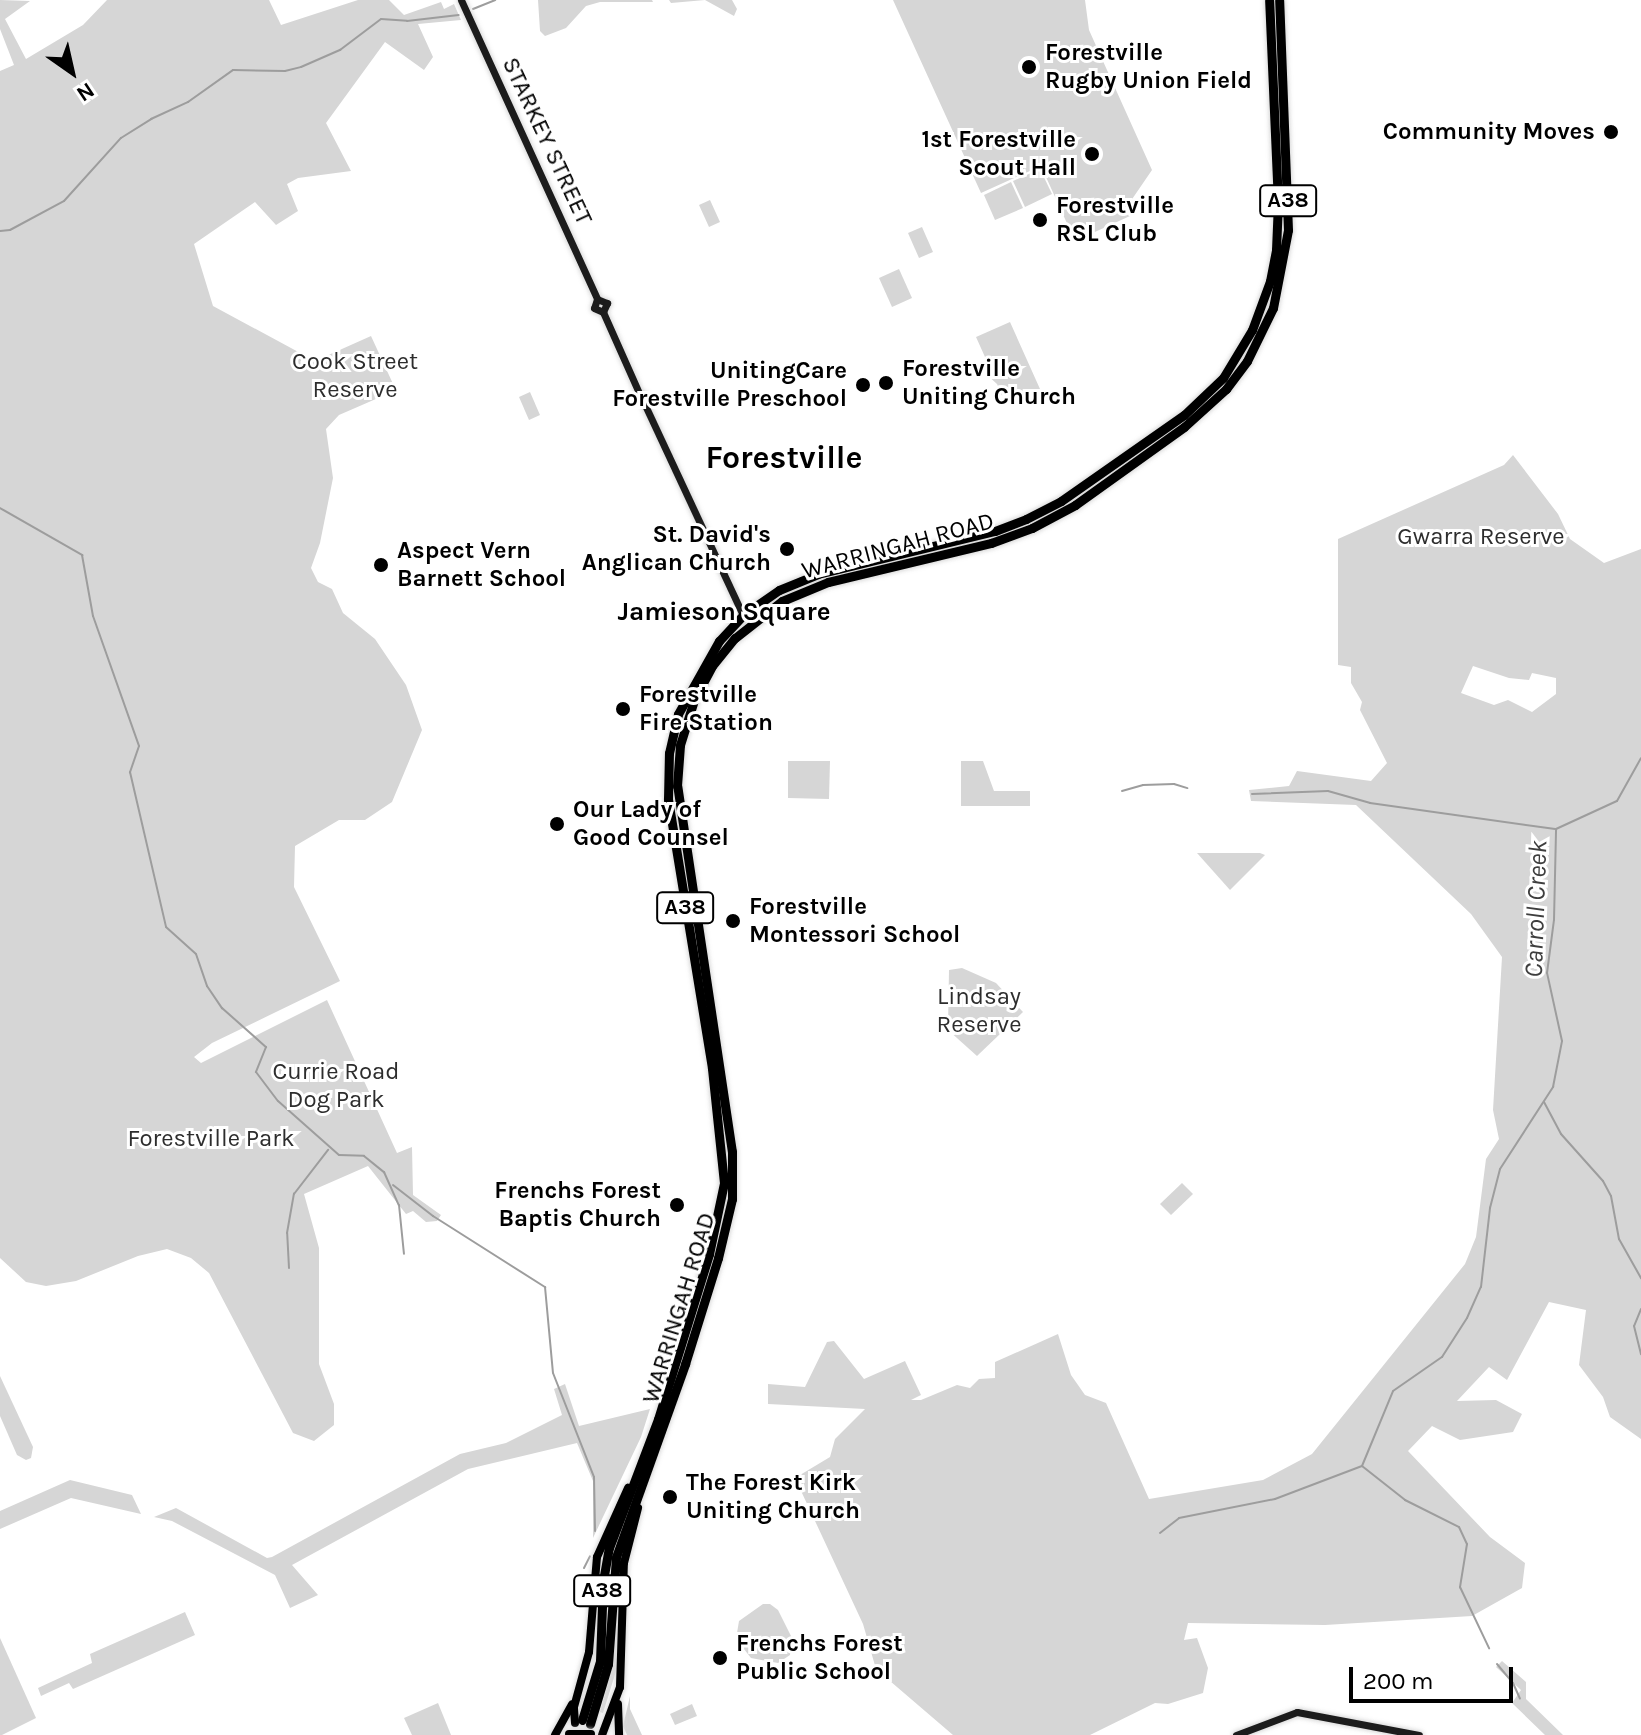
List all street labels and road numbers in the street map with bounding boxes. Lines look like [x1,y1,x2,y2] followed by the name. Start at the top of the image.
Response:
[496,53,598,229] street label: STARKEY STREET
[1258,183,1318,219] road number: A38
[799,506,997,586] street label: WARRINGAH ROAD
[655,890,715,926] road number: A38
[636,1209,722,1407] street label: WARRINGAH ROAD
[572,1573,632,1609] road number: A38

